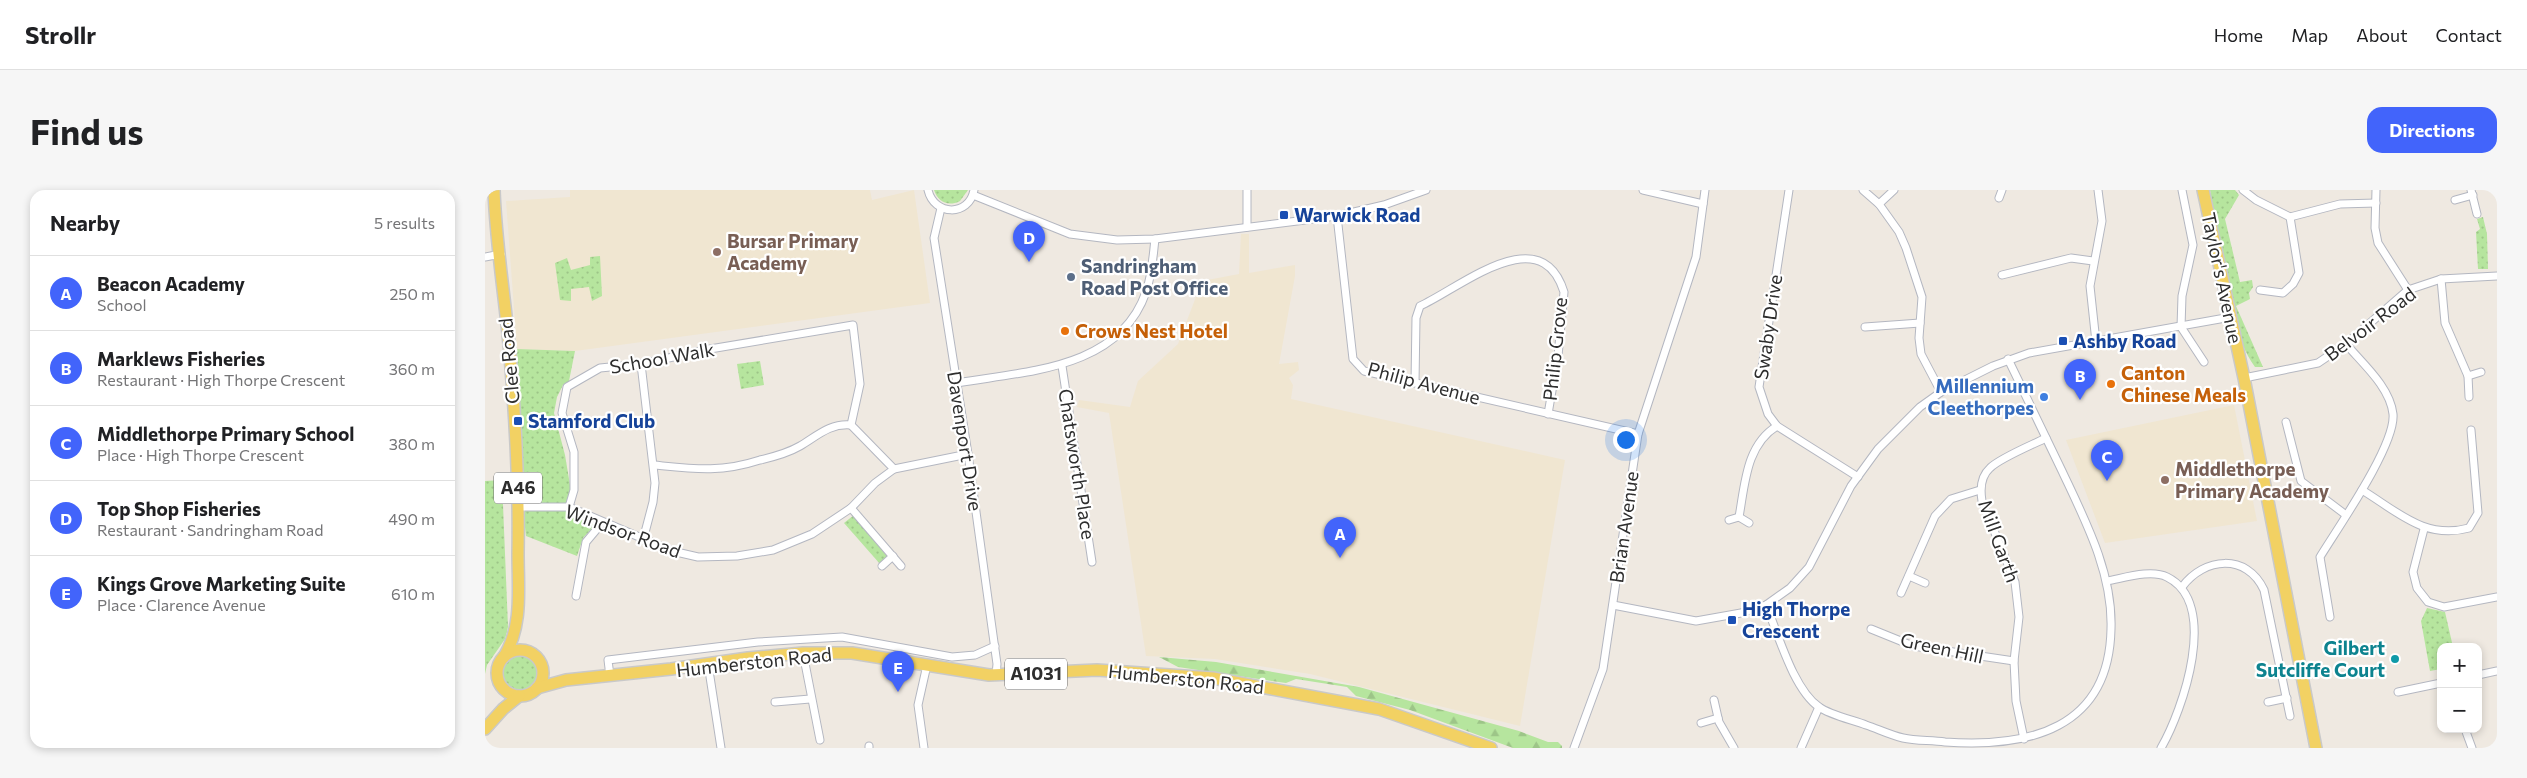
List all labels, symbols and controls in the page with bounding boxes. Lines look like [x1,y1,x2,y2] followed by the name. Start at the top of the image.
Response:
[25,20,96,49] text: Strollr
[2214,24,2263,46] text: Home
[2291,24,2328,46] text: Map
[2356,24,2408,46] text: About
[2436,24,2502,46] text: Contact
[2367,107,2497,153] button: Directions
[30,109,144,152] text: Find us
[1294,203,1420,226] place label: Warwick Road
[1278,209,1290,221] marker: Warwick Road
[50,210,120,235] text: Nearby
[2197,210,2248,345] street label: Taylor's Avenue
[374,213,435,232] text: 5 results
[1013,221,1045,262] pin: D
[727,229,859,274] place label: Bursar Primary Academy
[711,246,723,258] marker: Bursar Primary Academy
[1081,254,1228,299] place label: Sandringham Road Post Office
[1065,271,1077,283] marker: Sandringham Road Post Office
[97,272,245,295] text: Beacon Academy
[1749,273,1786,381] street label: Swaby Drive
[2320,282,2420,365] street label: Belvoir Road
[60,284,72,303] text: A
[389,284,435,303] text: 250 m
[97,295,147,314] text: School
[1538,296,1571,402] street label: Philip Grove
[493,317,524,405] street label: Clee Road
[1075,319,1228,342] place label: Crows Nest Hotel
[1059,325,1071,337] marker: Crows Nest Hotel
[2073,329,2176,352] place label: Ashby Road
[2057,335,2069,347] marker: Ashby Road
[608,337,716,378] street label: School Walk
[97,347,265,370] text: Marklews Fisheries
[1365,356,1483,409] street label: Philip Avenue
[61,359,71,378] text: B
[389,359,435,378] text: 360 m
[2064,359,2096,400] pin: B
[2121,361,2246,406] place label: Canton Chinese Meals
[943,369,988,513] street label: Davenport Drive
[97,370,345,389] text: Restaurant · High Thorpe Crescent
[1928,374,2034,419] place label: Millennium Cleethorpes
[2105,378,2117,390] marker: Canton Chinese Meals
[1054,387,1101,541] street label: Chatsworth Place
[2038,391,2050,403] marker: Millennium Cleethorpes
[528,409,655,432] place label: Stamford Club
[512,415,524,427] marker: Stamford Club
[97,422,354,445] text: Middlethorpe Primary School
[1613,427,1639,453] your location
[61,434,71,453] text: C
[389,434,435,453] text: 380 m
[2091,440,2123,481] pin: C
[97,445,304,464] text: Place · High Thorpe Crescent
[2175,457,2330,502] place label: Middlethorpe Primary Academy
[1604,470,1643,584] street label: Brian Avenue
[494,472,542,504] road number: A46
[2159,474,2171,486] marker: Middlethorpe Primary Academy
[1974,496,2025,585] street label: Mill Garth
[97,497,261,520] text: Top Shop Fisheries
[562,499,684,562] street label: Windsor Road
[60,509,72,528] text: D
[388,509,435,528] text: 490 m
[1324,517,1356,558] pin: A
[97,520,323,539] text: Restaurant · Sandringham Road
[97,572,346,595] text: Kings Grove Marketing Suite
[61,584,71,603] text: E
[391,584,435,603] text: 610 m
[97,595,266,614] text: Place · Clarence Avenue
[1742,597,1850,642] place label: High Thorpe Crescent
[1726,614,1738,626] marker: High Thorpe Crescent
[1898,627,1986,668] street label: Green Hill
[2256,636,2385,681] place label: Gilbert Sutcliffe Court
[675,642,833,681] street label: Humberston Road
[2437,643,2482,733] map controls
[2437,643,2482,688] button: +
[882,651,914,692] pin: E
[2389,653,2401,665] marker: Gilbert Sutcliffe Court
[1005,658,1067,689] road number: A1031
[1107,659,1265,698] street label: Humberston Road
[2437,688,2482,733] button: −

